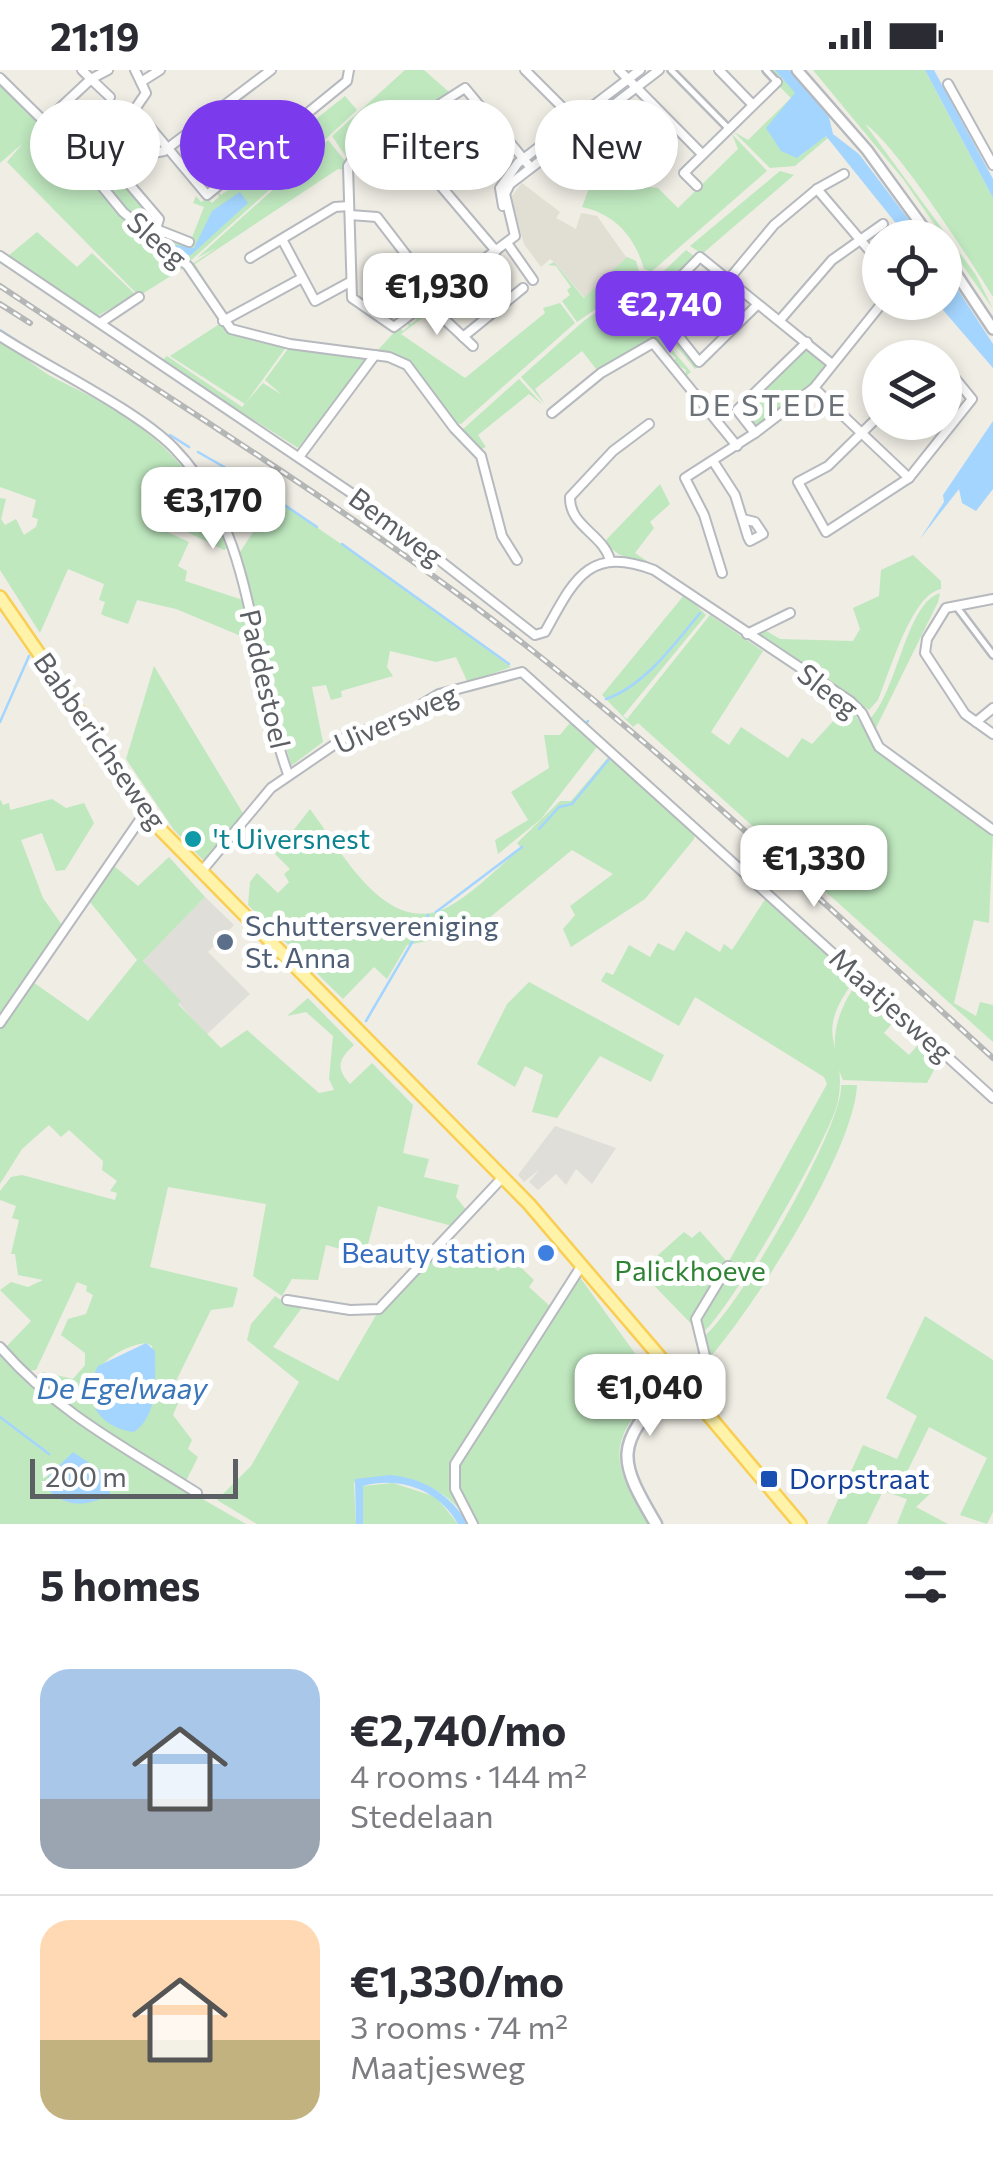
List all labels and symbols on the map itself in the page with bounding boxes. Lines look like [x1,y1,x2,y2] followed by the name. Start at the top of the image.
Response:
[121,204,195,274] street label: Sleeg
[356,253,518,338] pin: €1,930
[589,271,751,356] pin: €2,740
[688,385,848,422] district label: DE STEDE
[132,467,294,552] pin: €3,170
[343,480,450,573] street label: Bemweg
[233,606,298,752] street label: Paddestoel
[27,646,174,835] street label: Babberichseweg
[791,656,866,725] street label: Sleeg
[329,676,462,760] street label: Uiversweg
[213,821,370,855] place label: 't Uiversnest
[733,825,895,910] pin: €1,330
[182,828,204,850] marker: 't Uiversnest
[245,908,499,974] place label: Schuttersvereniging St. Anna
[214,931,236,953] marker: Schuttersvereniging St. Anna
[823,940,960,1068] street label: Maatjesweg
[341,1235,526,1269] place label: Beauty station
[535,1242,557,1264] marker: Beauty station
[614,1253,766,1287] park label: Palickhoeve
[569,1354,731,1439] pin: €1,040
[37,1368,209,1405] water label: De Egelwaay
[30,1454,238,1498] scale bar
[789,1461,930,1495] place label: Dorpstraat
[758,1468,780,1490] marker: Dorpstraat

